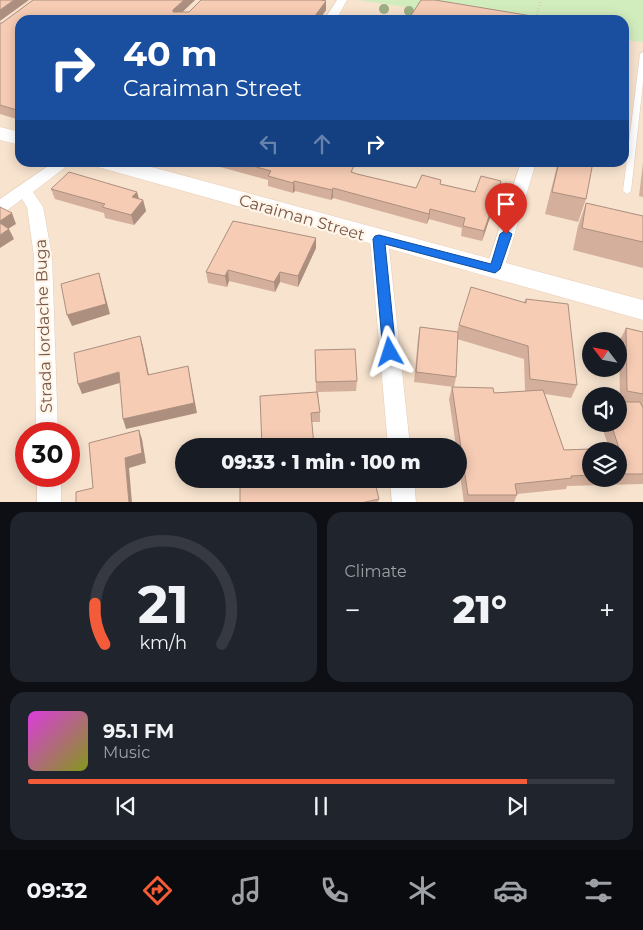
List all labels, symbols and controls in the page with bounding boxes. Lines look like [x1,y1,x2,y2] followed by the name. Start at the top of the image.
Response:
[123,32,218,75] text: 40 m
[40,35,105,100] icon: right
[123,75,302,102] text: Caraiman Street
[255,130,283,158] icon: left
[308,130,336,158] icon: ahead
[361,130,389,158] icon: right
[485,183,527,234] pin
[237,190,367,245] street label: Caraiman Street
[492,190,520,218] icon: arrive
[31,239,56,413] street label: Strada Iordache Buga
[363,325,415,377] position arrow
[582,332,628,378] north arrow
[582,332,627,487] map controls
[582,387,627,432] button: sound
[15,422,80,487] speed limit sign: 30
[582,442,627,487] button: layers
[221,451,421,474] text: 09:33 · 1 min · 100 m
[345,562,407,581] text: Climate
[138,573,189,636] text: 21
[453,586,507,633] text: 21°
[345,593,361,627] text: −
[599,593,615,627] text: +
[139,632,187,653] text: km/h
[103,720,174,743] text: 95.1 FM
[103,743,150,762] text: Music
[112,792,140,820] icon: previous
[307,792,335,820] icon: pause
[503,792,531,820] icon: next
[140,873,175,908] icon: directions
[229,873,264,908] icon: music
[317,873,352,908] icon: phone
[405,873,440,908] icon: climate
[493,873,528,908] icon: car
[581,873,616,908] icon: filters
[27,877,87,904] text: 09:32

